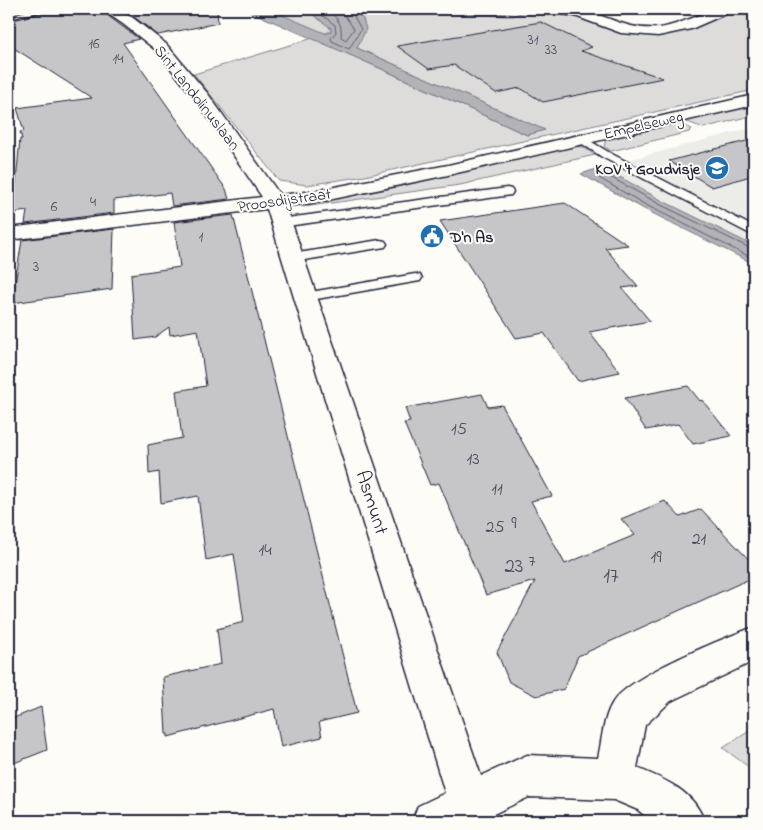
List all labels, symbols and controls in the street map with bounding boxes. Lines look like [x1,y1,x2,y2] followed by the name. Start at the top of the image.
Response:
[528,29,539,51] house number: 31
[88,33,100,55] house number: 16
[545,39,557,61] house number: 33
[147,40,245,156] street label: Sint Landolinuslaan
[113,48,123,70] house number: 14
[601,105,686,147] street label: Empelseweg
[704,155,730,181] school or university icon: KOV 't Goudvisje
[595,158,701,182] place label: KOV 't Goudvisje
[236,182,333,219] street label: Proosdijstraat
[90,191,96,213] house number: 4
[51,196,58,218] house number: 6
[419,223,445,249] public building icon: D'n As
[199,226,204,248] house number: 1
[449,226,493,250] place label: D'n As
[33,256,39,278] house number: 3
[451,417,467,443] house number: 15
[466,447,480,473] house number: 13
[347,467,395,539] street label: Asmunt
[491,477,503,503] house number: 11
[511,511,517,537] house number: 9
[485,515,505,541] house number: 25
[692,527,707,553] house number: 21
[258,538,272,564] house number: 14
[650,545,662,571] house number: 19
[528,549,536,575] house number: 7
[504,552,524,582] house number: 23
[603,562,619,592] house number: 17

